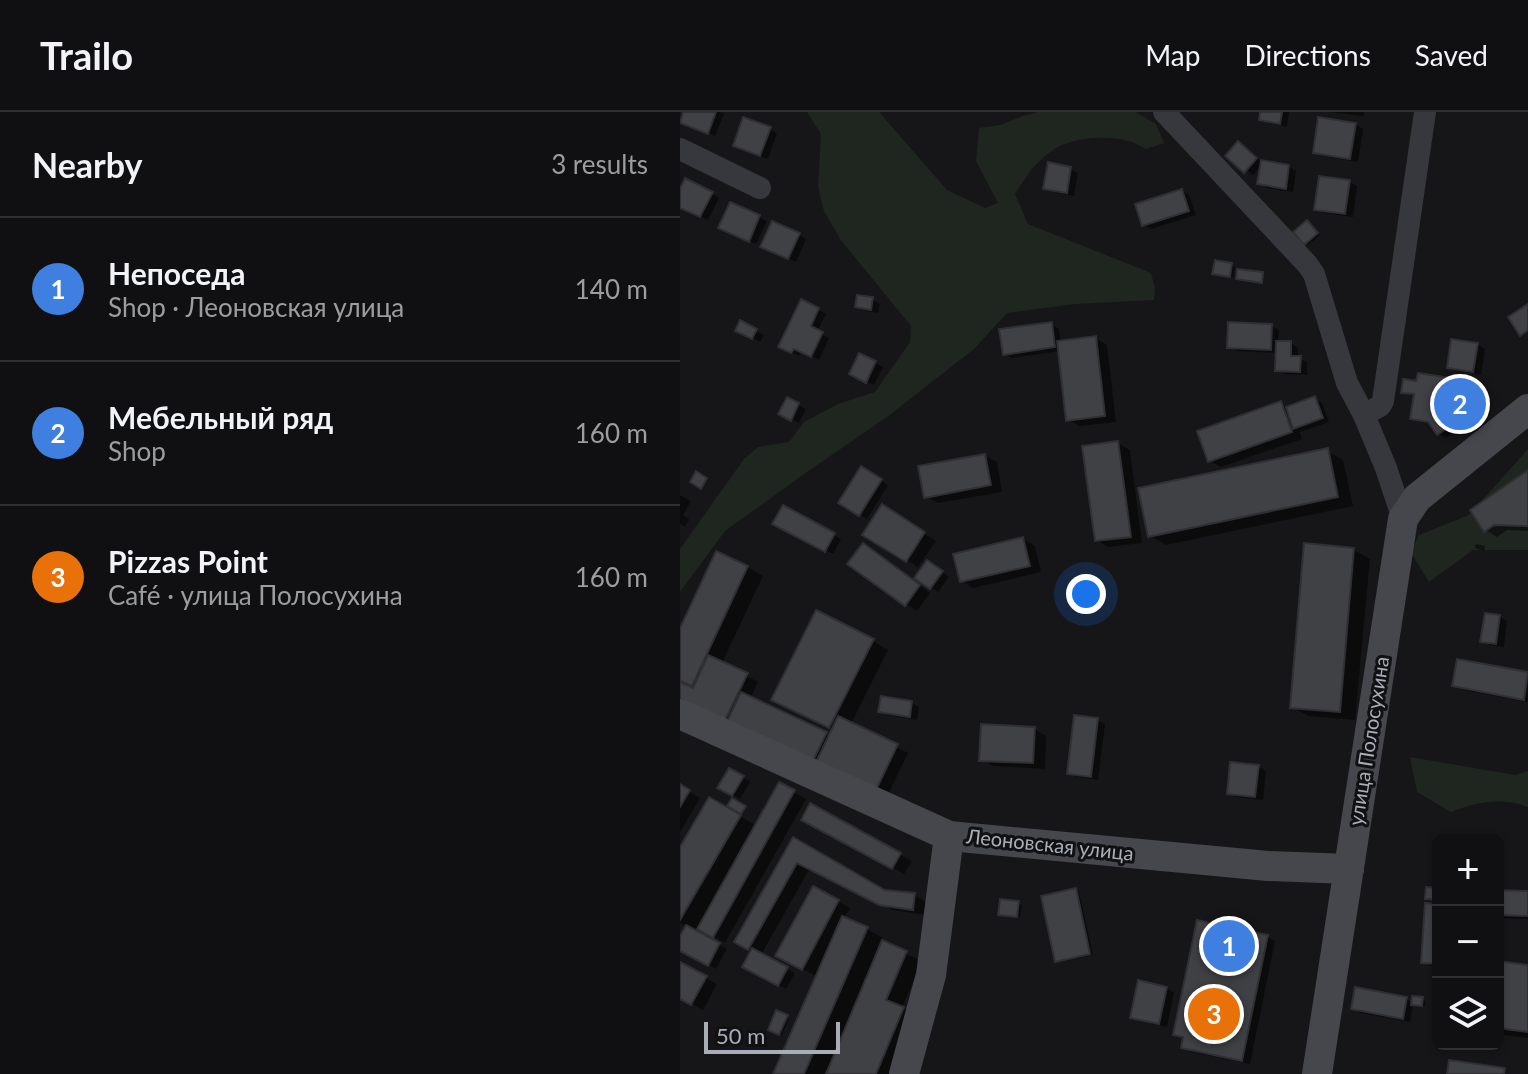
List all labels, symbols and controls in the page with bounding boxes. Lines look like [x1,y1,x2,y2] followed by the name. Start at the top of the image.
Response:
[40,32,133,78] text: Trailo
[1145,38,1200,72] text: Map
[1244,38,1371,72] text: Directions
[1415,38,1488,72] text: Saved
[32,144,143,185] text: Nearby
[551,148,648,180] text: 3 results
[108,255,245,291] text: Непоседа
[50,273,66,305] text: 1
[575,273,648,305] text: 140 m
[108,291,404,323] text: Shop · Леоновская улица
[1434,374,1486,434] pin: 2
[108,399,333,435] text: Мебельный ряд
[50,417,66,449] text: 2
[575,417,648,449] text: 160 m
[108,435,166,467] text: Shop
[108,543,268,579] text: Pizzas Point
[50,561,66,593] text: 3
[575,561,648,593] text: 160 m
[1066,574,1106,614] your location
[108,579,403,611] text: Café · улица Полосухина
[1343,655,1393,827] street label: улица Полосухина
[964,823,1135,865] street label: Леоновская улица
[1432,834,1504,1050] map controls
[1432,834,1504,906] button: +
[1432,906,1504,978] button: −
[1203,916,1255,976] pin: 1
[1432,978,1504,1050] button: layers
[1188,984,1240,1044] pin: 3
[704,1018,840,1054] scale bar
[716,1022,765,1049] text: 50 m

